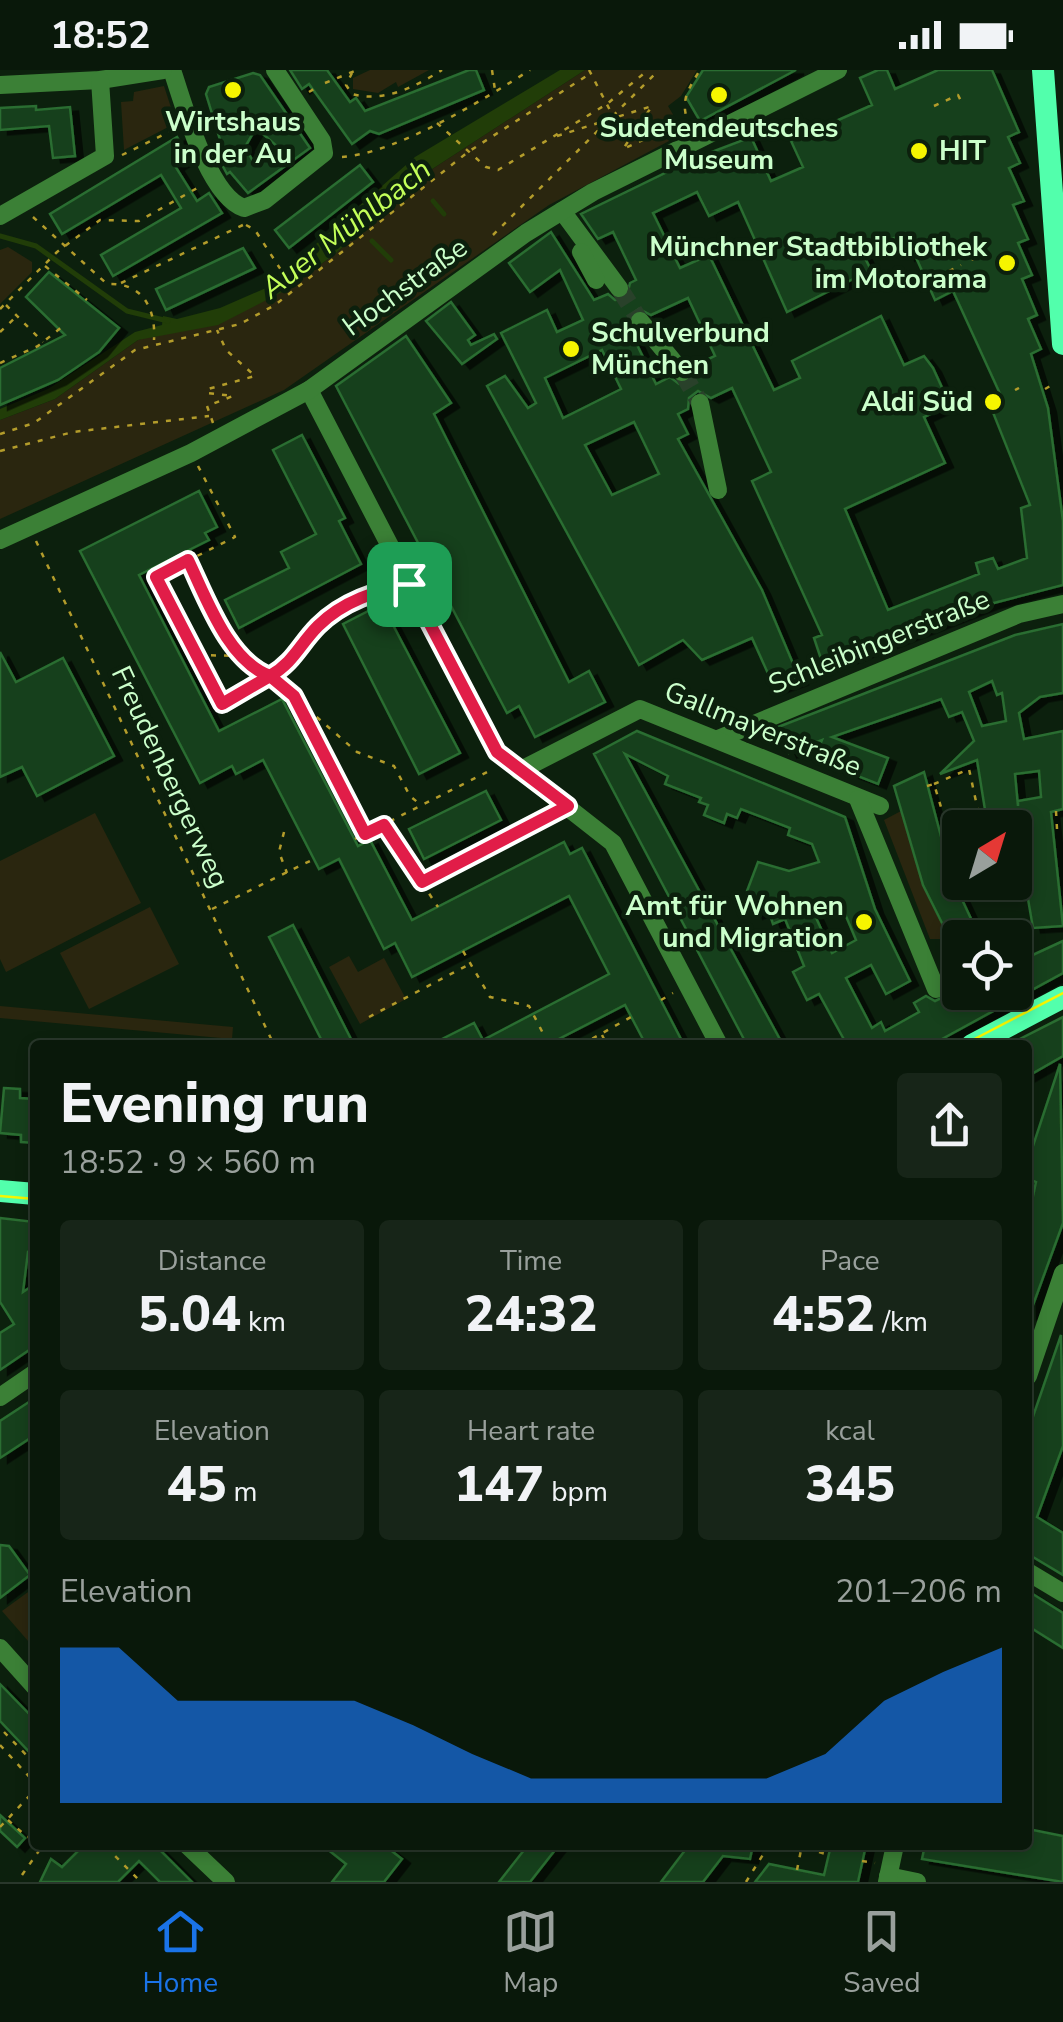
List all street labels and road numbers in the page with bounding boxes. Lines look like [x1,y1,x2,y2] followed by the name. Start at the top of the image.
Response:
[335,229,475,345] street label: Hochstraße
[763,580,995,704] street label: Schleibingerstraße
[102,660,238,894] street label: Freudenbergerweg
[659,672,867,786] street label: Gallmayerstraße

